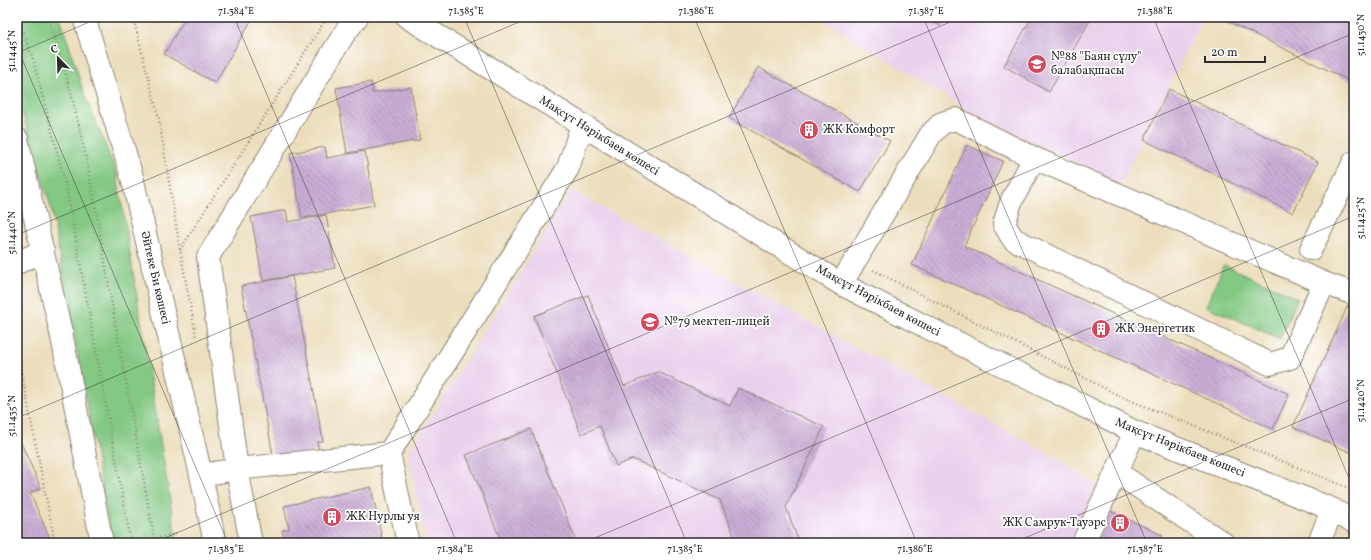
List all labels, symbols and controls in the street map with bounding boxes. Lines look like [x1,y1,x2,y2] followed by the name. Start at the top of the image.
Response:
[218,4,254,18] text: 71.384°E
[448,4,484,18] text: 71.385°E
[678,4,714,18] text: 71.386°E
[908,4,944,18] text: 71.387°E
[1137,4,1173,18] text: 71.388°E
[1354,13,1368,56] text: 51.1430°N
[5,29,19,72] text: 51.1445°N
[38,38,78,78] north arrow
[1205,38,1265,64] scale bar
[48,42,61,58] text: С
[1211,45,1238,61] text: 20 m
[1051,49,1141,79] place label: №88 "Баян сұлу" балабақшасы
[1026,53,1048,75] school or university icon: №88 "Баян сұлу" балабақшасы
[536,92,662,180] street label: Мақсұт Нәрікбаев көшесі
[798,119,820,141] building icon: ЖК Комфорт
[823,122,895,138] place label: ЖК Комфорт
[1354,196,1368,239] text: 51.1425°N
[5,211,19,255] text: 51.1440°N
[137,230,174,327] street label: Әйтеке Би көшесі
[813,261,943,341] street label: Мақсұт Нәрікбаев көшесі
[639,311,661,333] school or university icon: №79 мектеп-лицей
[664,314,770,330] place label: №79 мектеп-лицей
[1090,318,1112,340] building icon: ЖК Энергетик
[1115,321,1196,337] place label: ЖК Энергетик
[1354,379,1368,423] text: 51.1420°N
[5,395,19,437] text: 51.1435°N
[1113,415,1248,482] street label: Мақсұт Нәрікбаев көшесі
[321,506,343,528] building icon: ЖК Нурлы уя
[346,509,420,525] place label: ЖК Нурлы уя
[1109,512,1131,534] building icon: ЖК Самрук-Тауэрс
[1003,515,1106,531] place label: ЖК Самрук-Тауэрс
[208,542,244,556] text: 71.383°E
[437,542,473,556] text: 71.384°E
[667,542,703,556] text: 71.385°E
[897,542,933,556] text: 71.386°E
[1127,542,1163,556] text: 71.387°E

